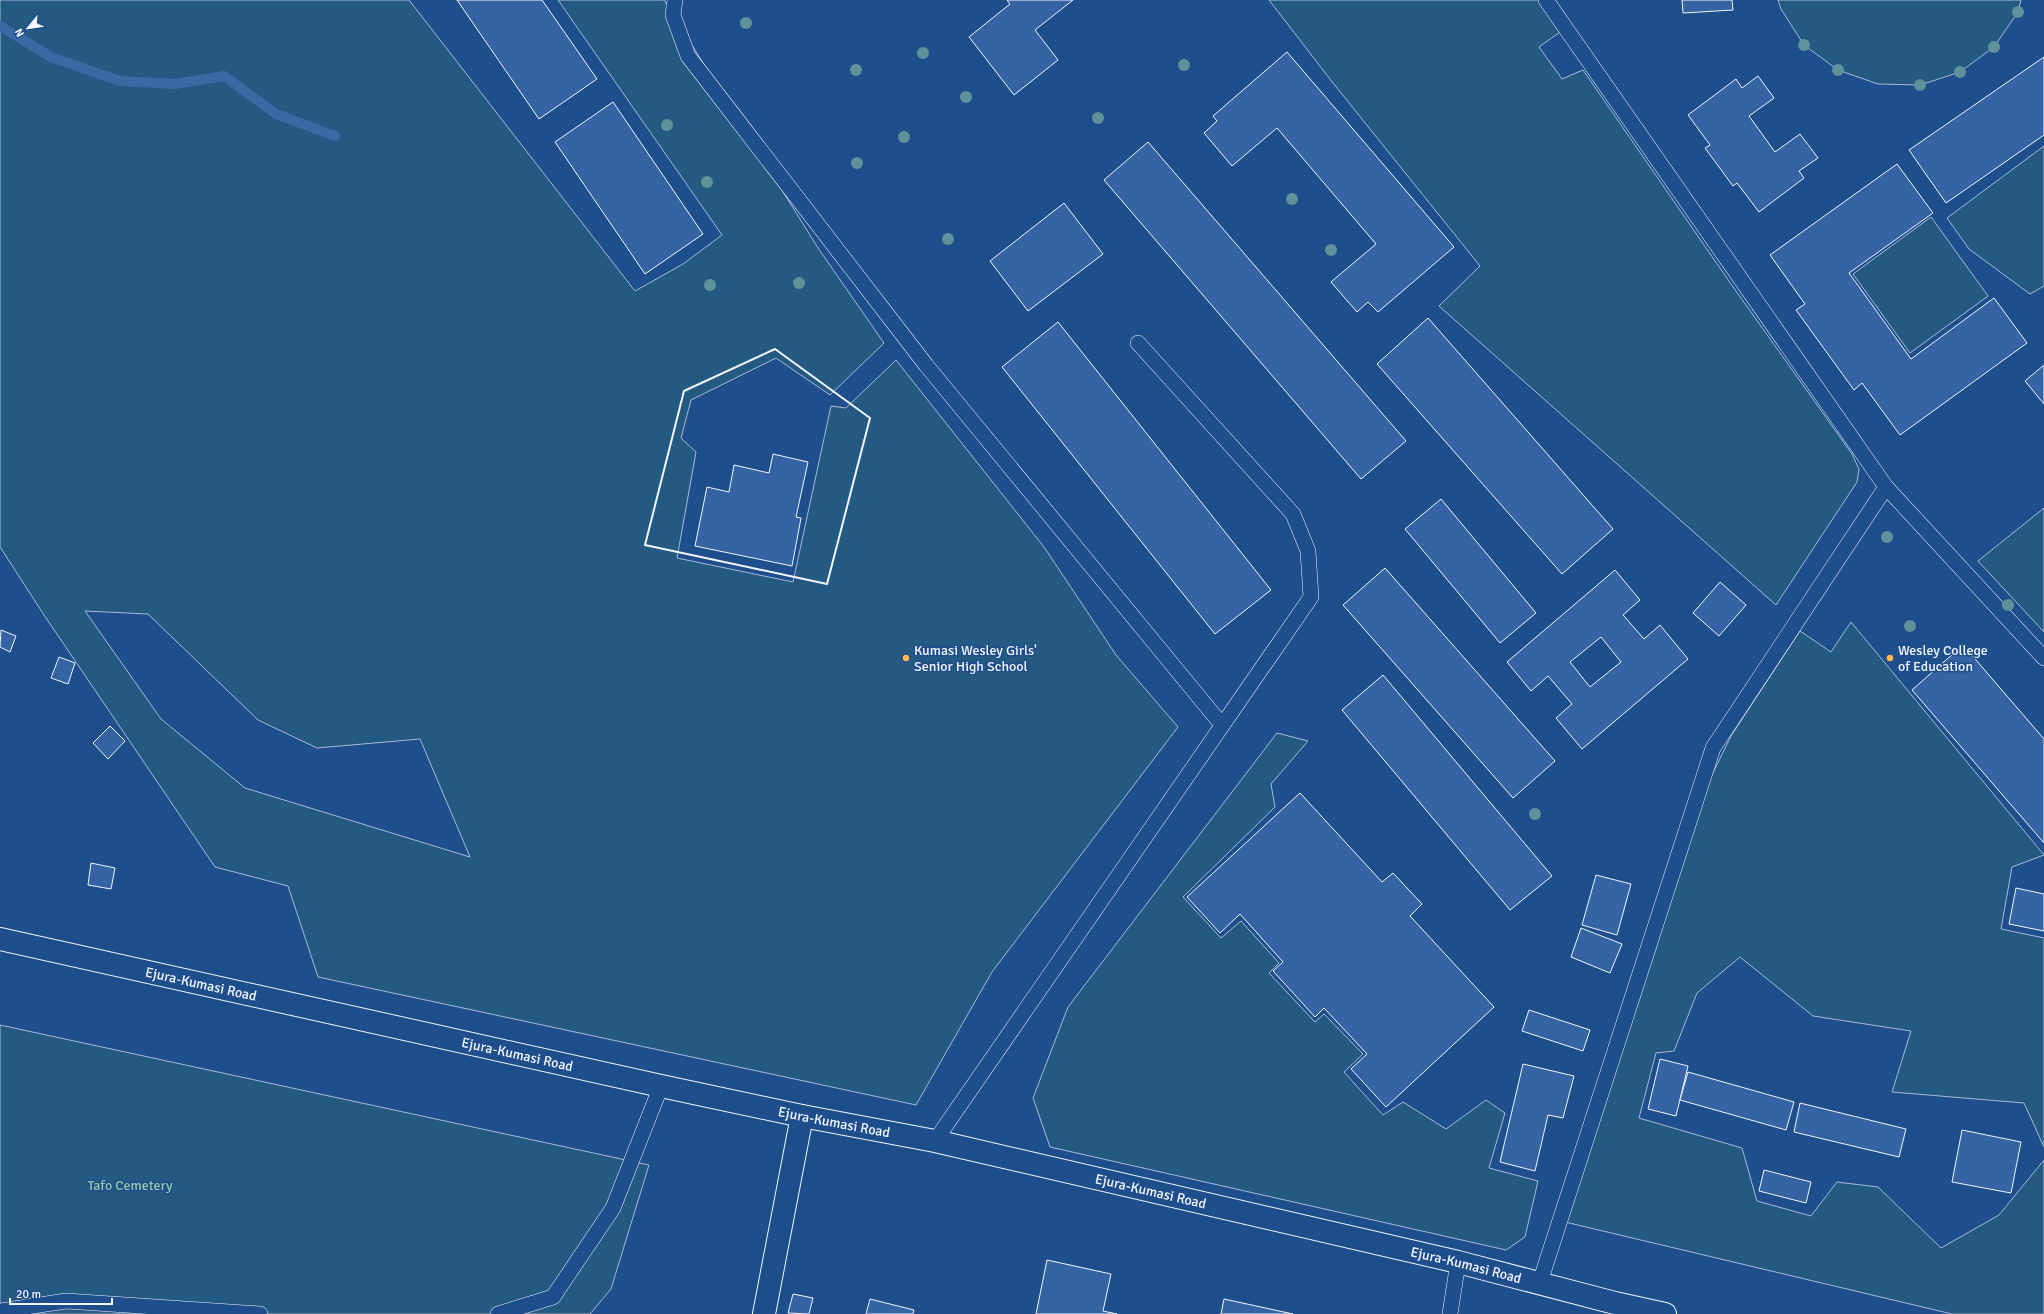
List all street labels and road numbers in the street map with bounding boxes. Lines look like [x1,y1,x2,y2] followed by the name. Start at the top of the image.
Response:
[144,963,258,1004] street label: Ejura-Kumasi Road
[460,1033,575,1075] street label: Ejura-Kumasi Road
[777,1103,892,1141] street label: Ejura-Kumasi Road
[1093,1170,1208,1212] street label: Ejura-Kumasi Road
[1409,1243,1523,1287] street label: Ejura-Kumasi Road

